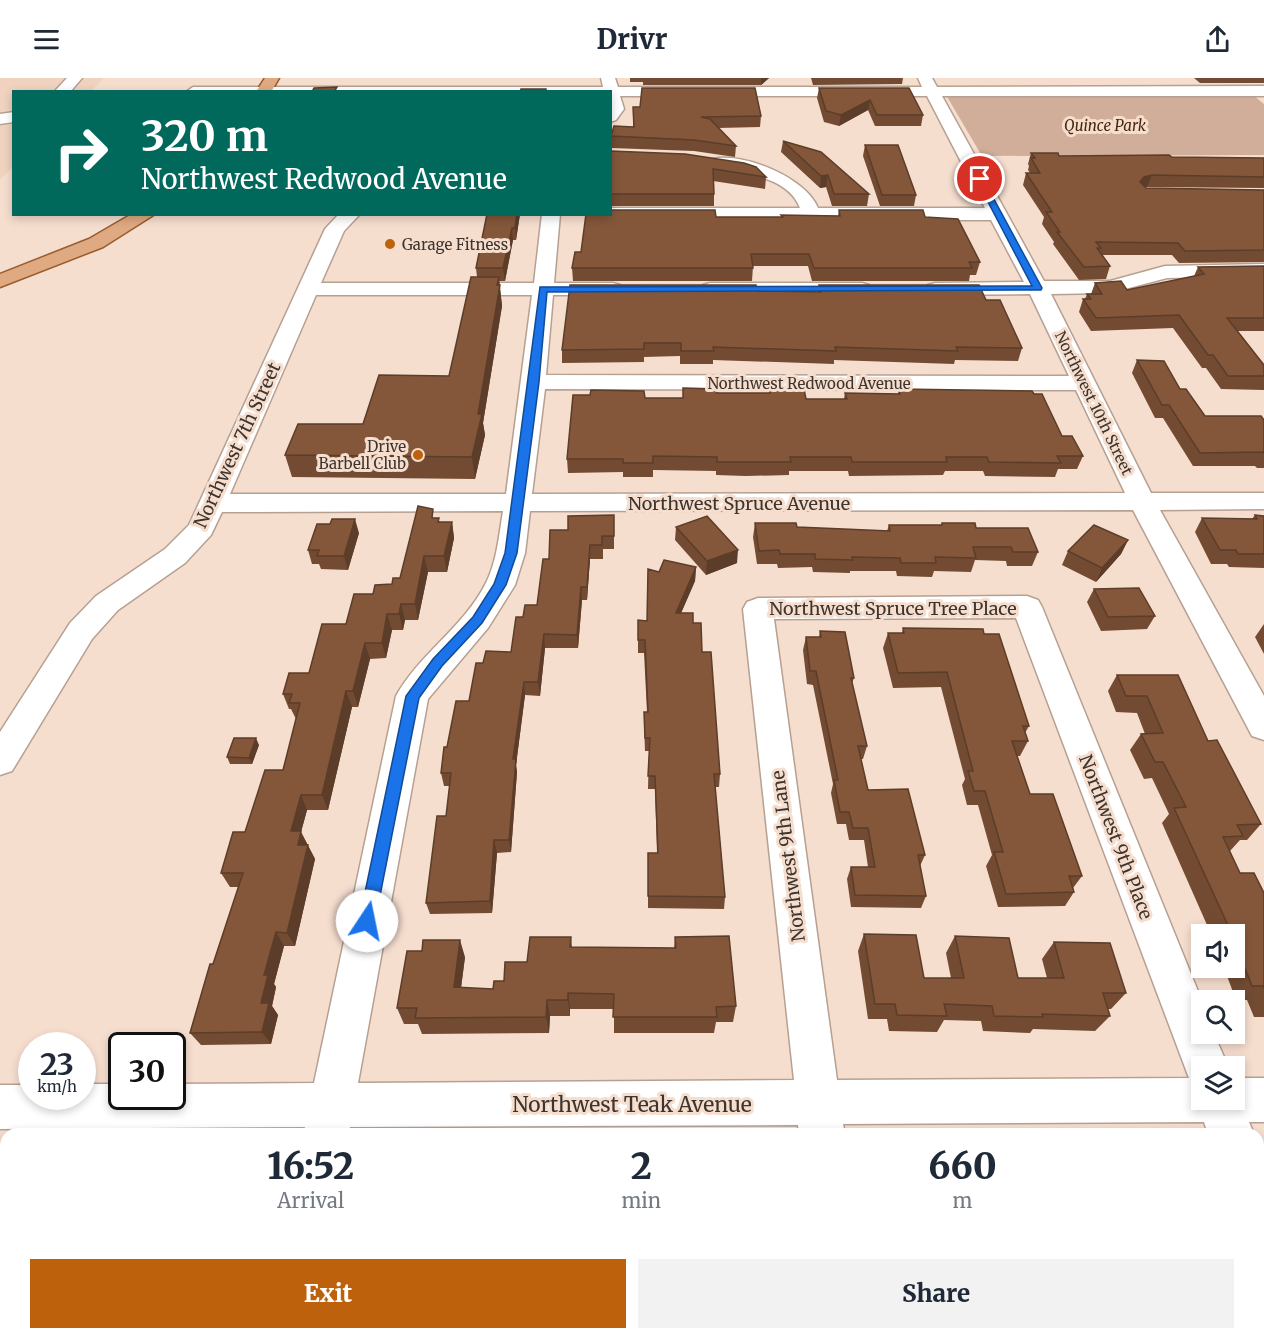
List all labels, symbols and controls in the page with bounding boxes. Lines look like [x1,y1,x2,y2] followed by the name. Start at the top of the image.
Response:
[596,22,668,56] text: Drivr
[30,23,63,56] icon: menu
[1201,23,1234,56] icon: share
[141,110,268,162] text: 320 m
[42,114,120,192] icon: right
[1064,116,1147,135] park label: Quince Park
[954,153,1005,204] pin
[141,162,507,196] text: Northwest Redwood Avenue
[963,162,996,195] icon: arrive
[402,235,508,254] place label: Garage Fitness
[383,237,397,251] marker: Garage Fitness
[1051,328,1137,478] street label: Northwest 10th Street
[189,359,285,531] street label: Northwest 7th Street
[707,374,911,393] street label: Northwest Redwood Avenue
[319,437,406,473] place label: Drive Barbell Club
[411,448,425,462] marker: Drive Barbell Club
[628,492,850,515] street label: Northwest Spruce Avenue
[769,597,1017,620] street label: Northwest Spruce Tree Place
[1074,751,1158,923] street label: Northwest 9th Place
[766,769,810,943] street label: Northwest 9th Lane
[335,889,399,953] position arrow
[1191,924,1245,1110] map controls
[1191,924,1245,978] button: sound
[1191,990,1245,1044] button: search
[108,1032,186,1110] speed limit sign: 30
[40,1045,74,1083] text: 23
[1191,1056,1245,1110] button: layers
[37,1077,77,1096] text: km/h
[512,1091,752,1118] street label: Northwest Teak Avenue
[267,1144,354,1189] text: 16:52
[631,1144,652,1189] text: 2
[928,1144,997,1189] text: 660
[277,1188,344,1213] text: Arrival
[621,1188,661,1213] text: min
[953,1188,972,1213] text: m
[30,1259,626,1328] button: Exit
[638,1259,1234,1328] button: Share

